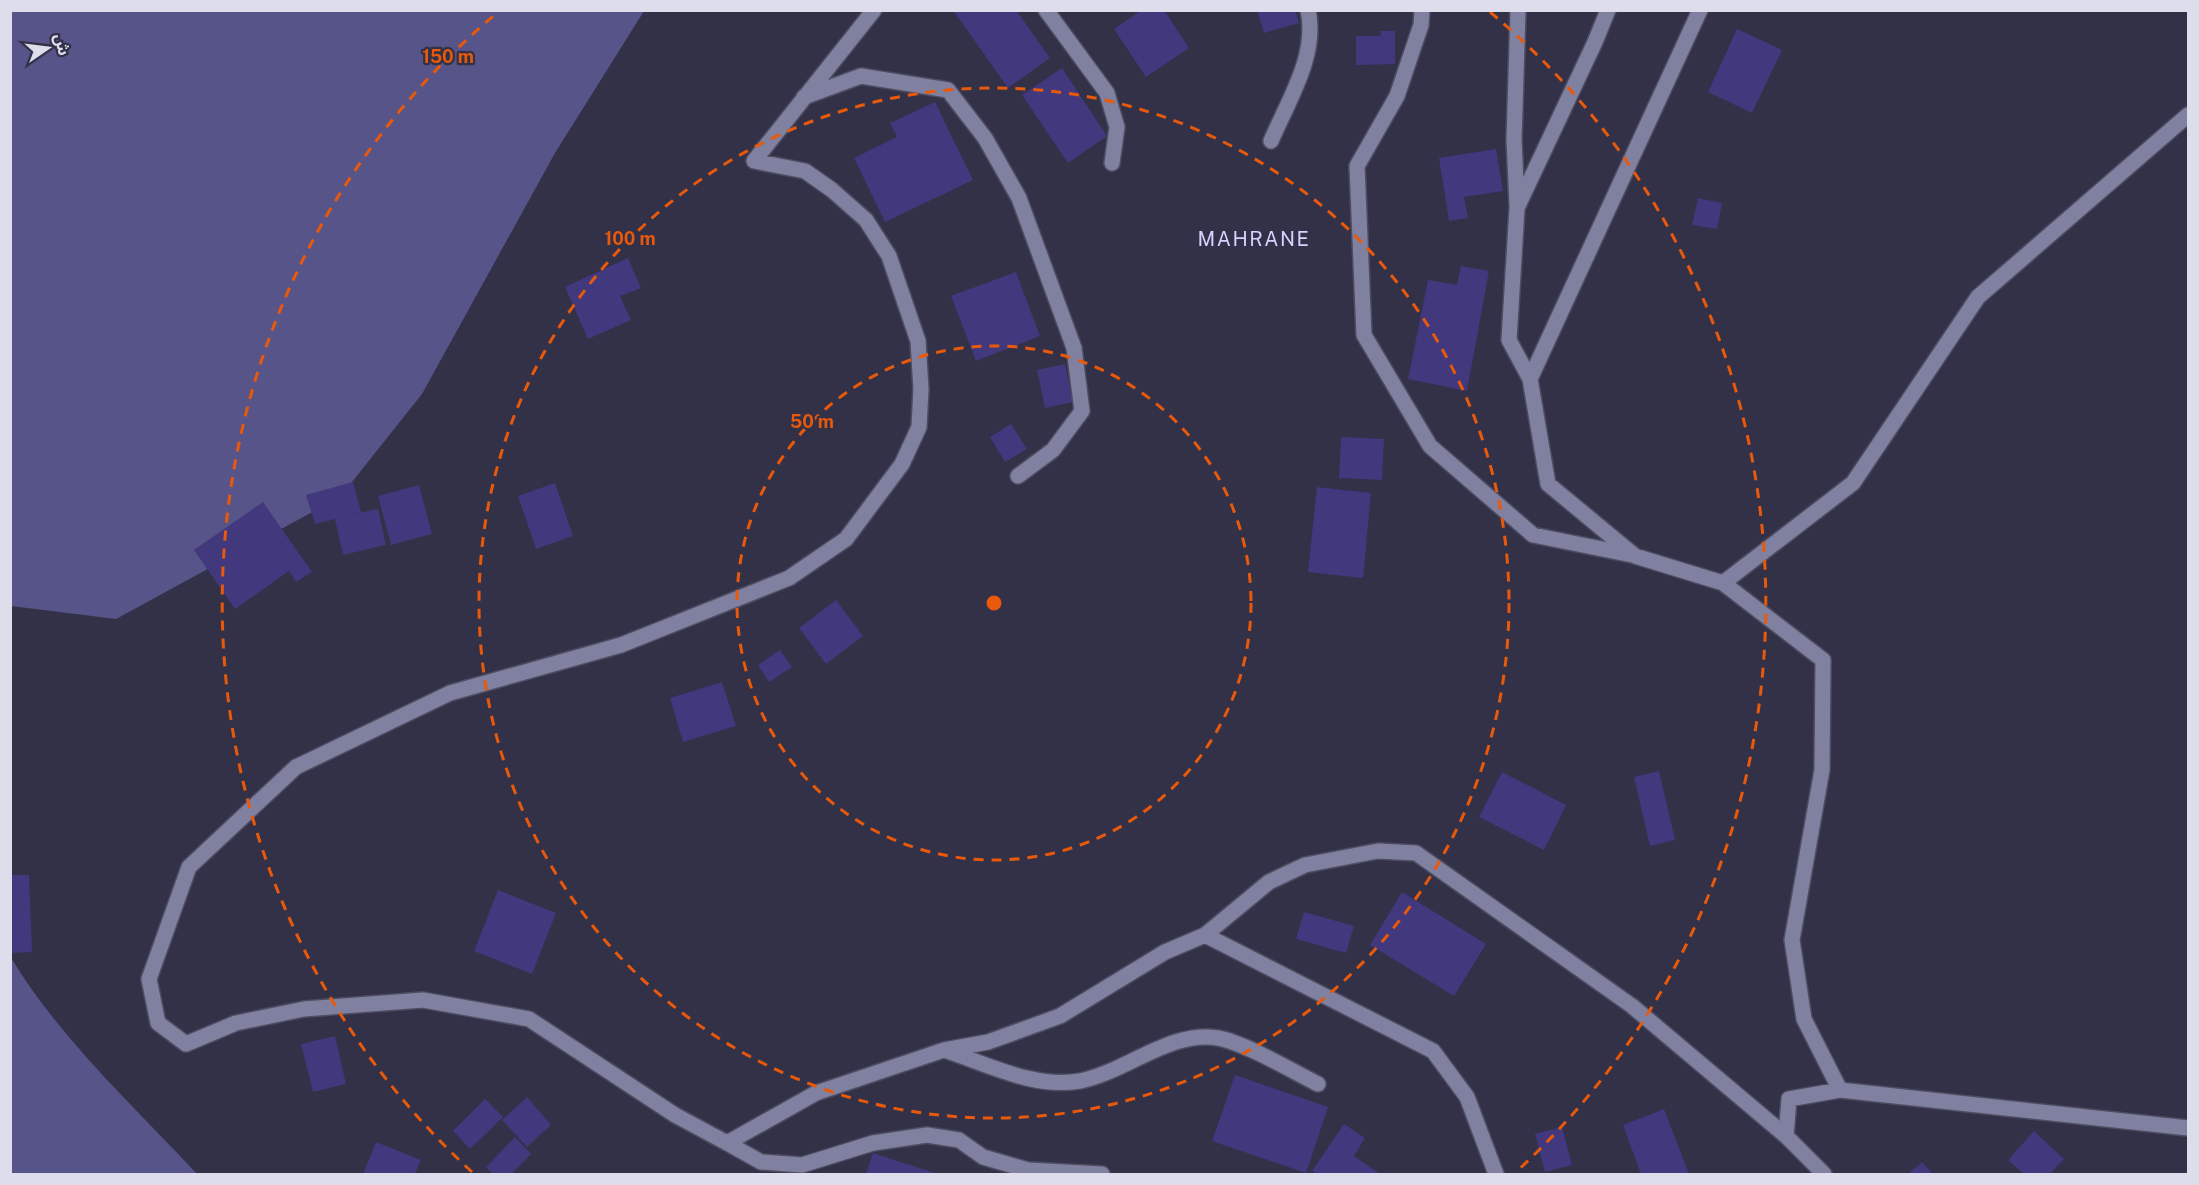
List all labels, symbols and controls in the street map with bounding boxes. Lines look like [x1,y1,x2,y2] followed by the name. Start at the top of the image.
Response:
[18,18,78,78] north arrow
[50,32,74,58] text: ش
[422,46,474,67] text: 150 m
[1197,227,1311,251] district label: MAHRANE
[604,228,656,249] text: 100 m
[790,411,834,432] text: 50 m
[984,593,1004,613] centre of rings

